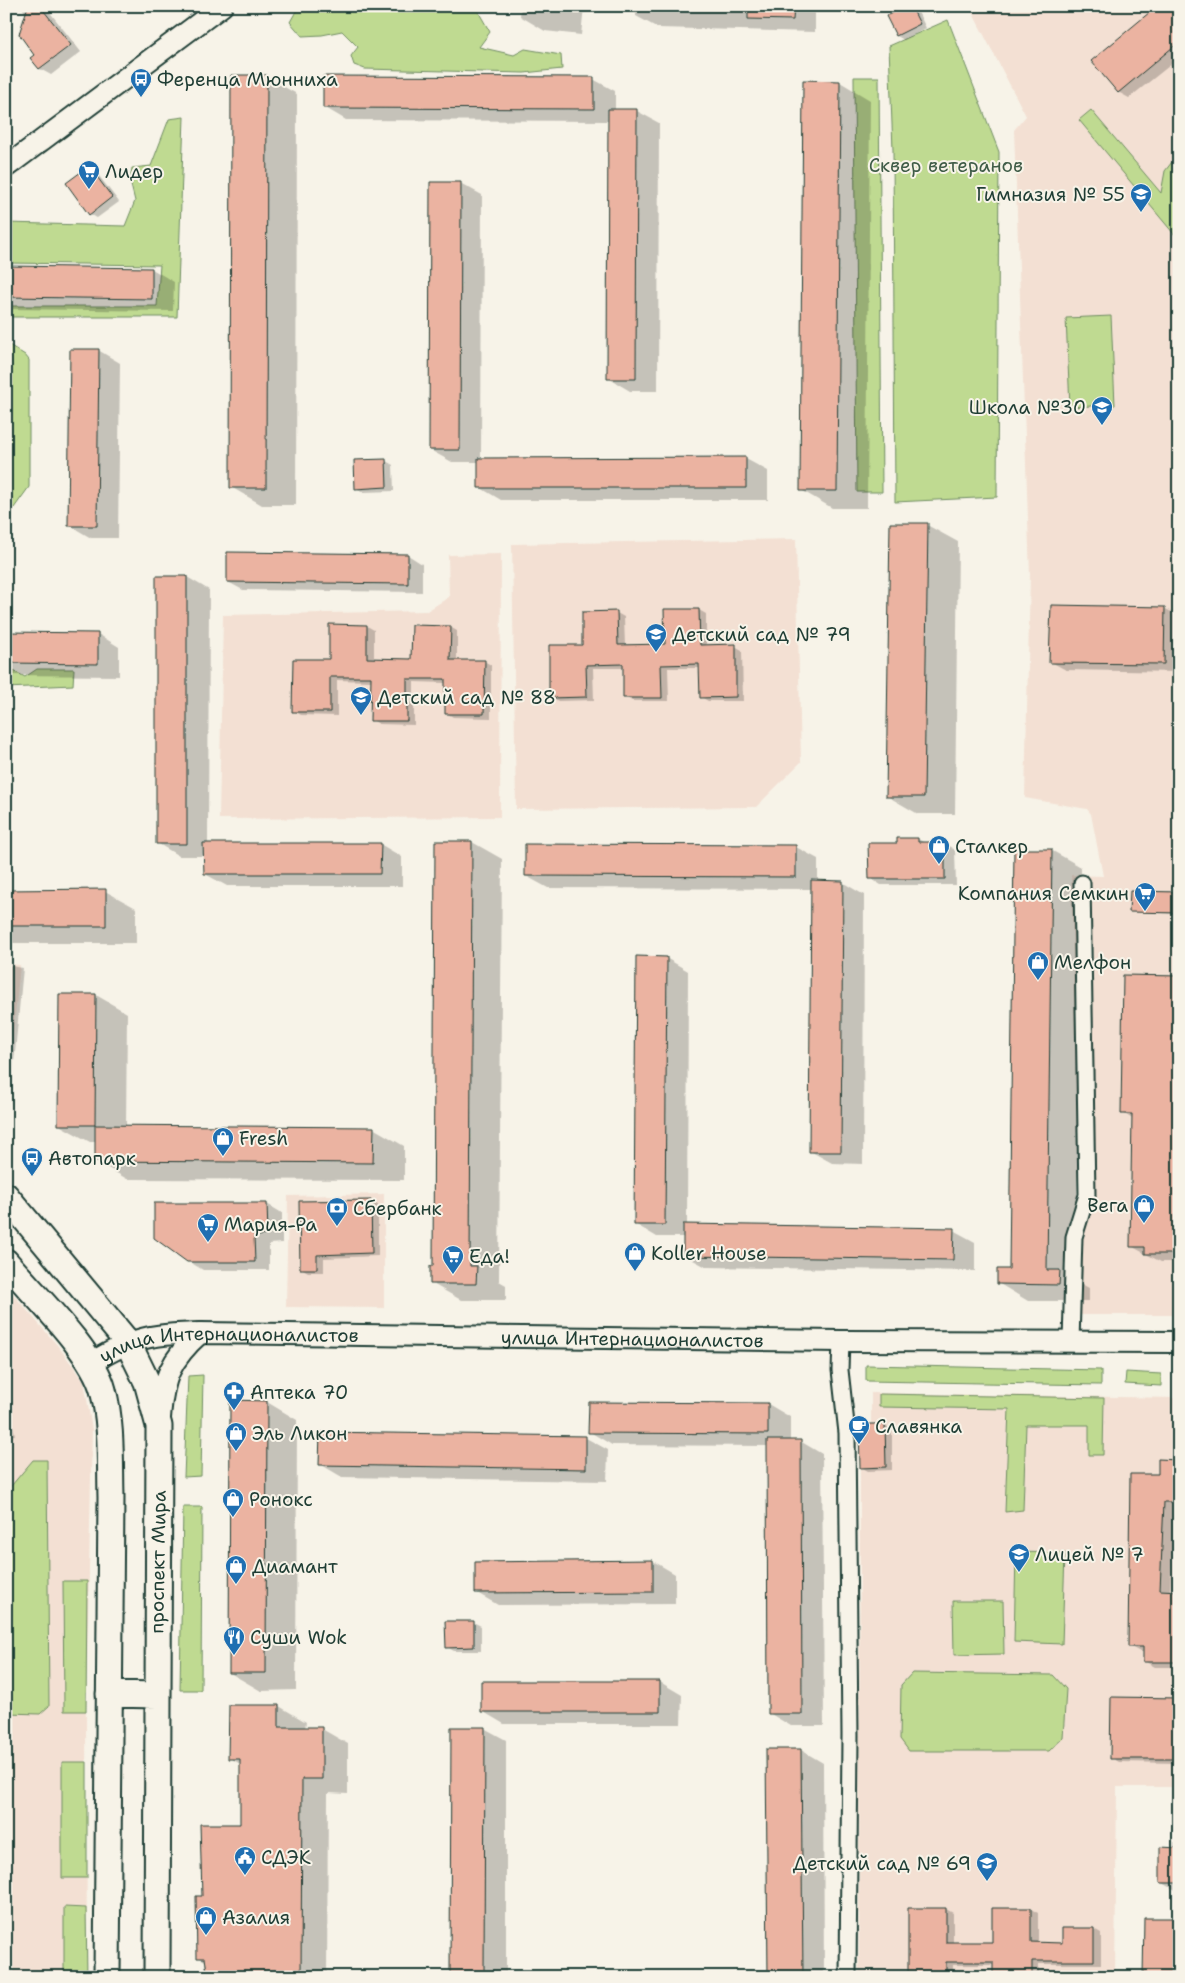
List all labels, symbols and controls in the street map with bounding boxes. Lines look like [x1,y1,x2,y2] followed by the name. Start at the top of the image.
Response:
[129,67,153,98] bus stop icon: Ференца Мюнниха
[157,67,338,92] place label: Ференца Мюнниха
[869,153,1023,178] park label: Сквер ветеранов
[77,159,101,190] supermarket icon: Лидер
[105,159,163,184] place label: Лидер
[976,182,1125,207] place label: Гимназия № 55
[1129,182,1153,213] school or university icon: Гимназия № 55
[969,395,1086,420] place label: Школа №30
[1090,395,1114,426] school or university icon: Школа №30
[644,622,668,653] school or university icon: Детский сад № 79
[672,622,851,647] place label: Детский сад № 79
[349,685,373,716] school or university icon: Детский сад № 88
[377,685,556,710] place label: Детский сад № 88
[927,834,951,865] shop icon: Сталкер
[955,834,1028,859] place label: Сталкер
[958,881,1129,906] place label: Компания Семкин
[1133,881,1157,912] supermarket icon: Компания Семкин
[1026,950,1050,981] shop icon: Мелфон
[1054,950,1131,975] place label: Мелфон
[211,1126,235,1157] shop icon: Fresh
[239,1126,288,1151] place label: Fresh
[20,1146,44,1177] bus stop icon: Автопарк
[48,1146,136,1171] place label: Автопарк
[1087,1193,1128,1218] place label: Вега
[1132,1193,1156,1224] shop icon: Вега
[325,1196,349,1227] bank icon: Сбербанк
[353,1196,442,1221] place label: Сбербанк
[196,1212,220,1243] supermarket icon: Мария-Ра
[224,1212,317,1237] place label: Мария-Ра
[623,1241,647,1272] shop icon: Koller House
[651,1241,767,1266] place label: Koller House
[441,1244,465,1275] supermarket icon: Еда!
[469,1244,510,1269] place label: Еда!
[94,1320,359,1368] street label: улица Интернационалистов
[501,1324,764,1353] street label: улица Интернационалистов
[222,1380,246,1411] pharmacy icon: Аптека 70
[250,1380,348,1405] place label: Аптека 70
[847,1414,871,1445] cafe icon: Славянка
[875,1414,962,1439] place label: Славянка
[224,1421,248,1452] shop icon: Эль Ликон
[252,1421,347,1446] place label: Эль Ликон
[221,1487,245,1518] shop icon: Ронокс
[249,1487,313,1512] place label: Ронокс
[144,1490,172,1634] street label: проспект Мира
[1007,1542,1031,1573] school or university icon: Лицей № 7
[1035,1542,1144,1567] place label: Лицей № 7
[224,1554,248,1585] shop icon: Диамант
[252,1554,338,1579] place label: Диамант
[222,1625,246,1656] restaurant icon: Суши Wok
[250,1625,347,1650] place label: Суши Wok
[233,1845,257,1876] public building icon: СДЭК
[261,1845,311,1870] place label: СДЭК
[793,1851,971,1876] place label: Детский сад № 69
[975,1851,999,1882] school or university icon: Детский сад № 69
[194,1905,218,1936] shop icon: Азалия
[222,1905,290,1930] place label: Азалия

